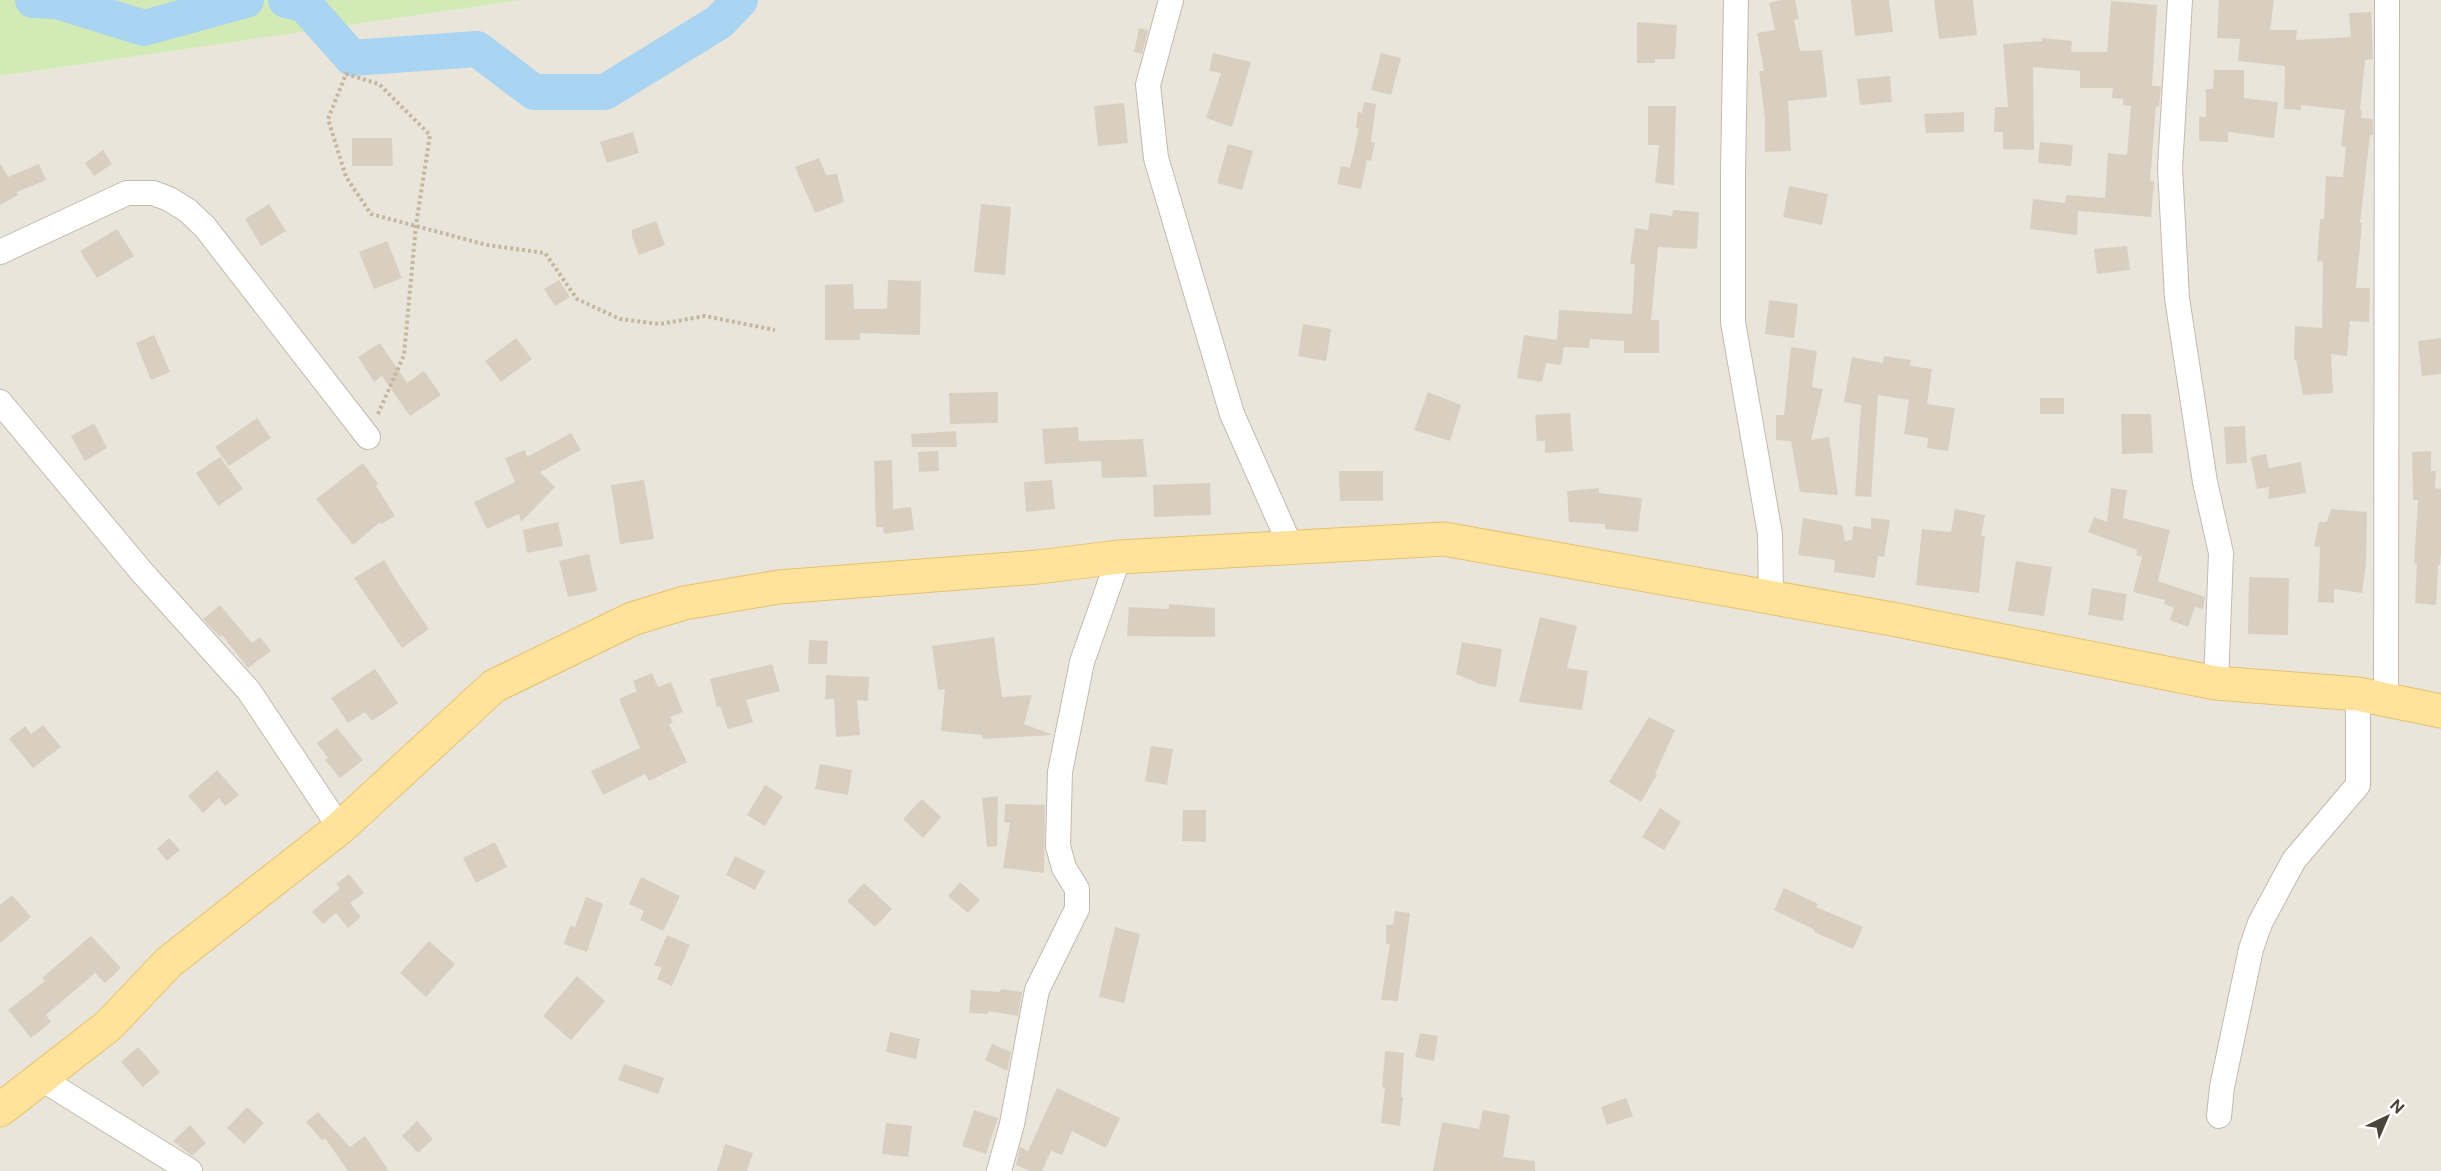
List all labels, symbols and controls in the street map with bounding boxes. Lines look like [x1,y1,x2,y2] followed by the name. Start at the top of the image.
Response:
[2357,1087,2417,1147] north arrow
[2386,1095,2408,1118] text: N

